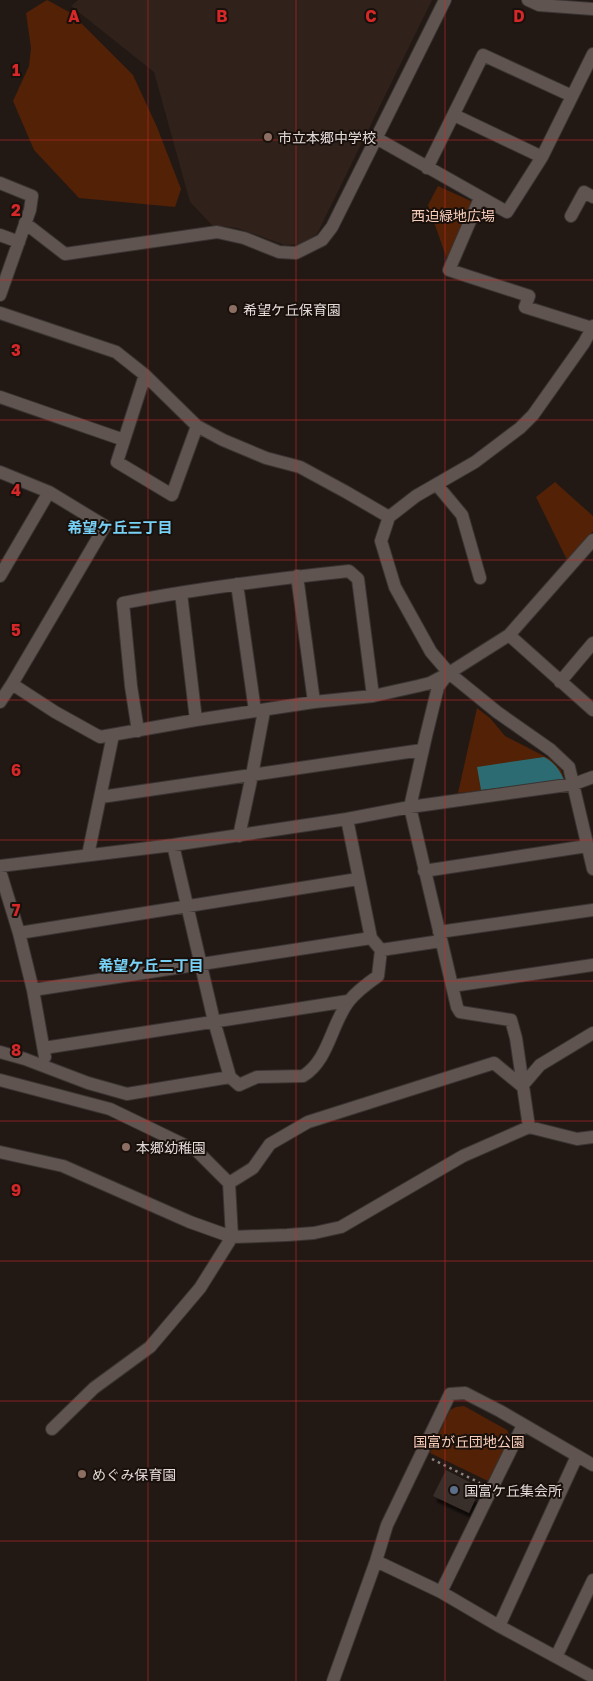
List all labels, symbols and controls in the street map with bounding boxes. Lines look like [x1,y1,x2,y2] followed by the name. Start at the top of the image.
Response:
[68,6,80,26] text: A
[216,6,228,26] text: B
[365,6,377,26] text: C
[513,6,525,26] text: D
[12,60,20,80] text: 1
[278,129,376,146] place label: 市立本郷中学校
[262,131,274,143] marker: 市立本郷中学校
[11,200,21,220] text: 2
[411,207,495,224] park label: 西迫緑地広場
[243,301,341,318] place label: 希望ケ丘保育園
[227,303,239,315] marker: 希望ケ丘保育園
[11,340,21,360] text: 3
[11,480,21,500] text: 4
[67,518,173,536] district label: 希望ケ丘三丁目
[11,620,21,640] text: 5
[11,760,21,780] text: 6
[12,900,21,920] text: 7
[98,956,204,974] district label: 希望ケ丘二丁目
[11,1040,21,1060] text: 8
[136,1139,206,1156] place label: 本郷幼稚園
[120,1141,132,1153] marker: 本郷幼稚園
[11,1180,21,1200] text: 9
[413,1433,525,1450] park label: 国富が丘団地公園
[92,1466,176,1483] place label: めぐみ保育園
[76,1468,88,1480] marker: めぐみ保育園
[464,1482,562,1499] place label: 国富ケ丘集会所
[448,1484,460,1496] marker: 国富ケ丘集会所

